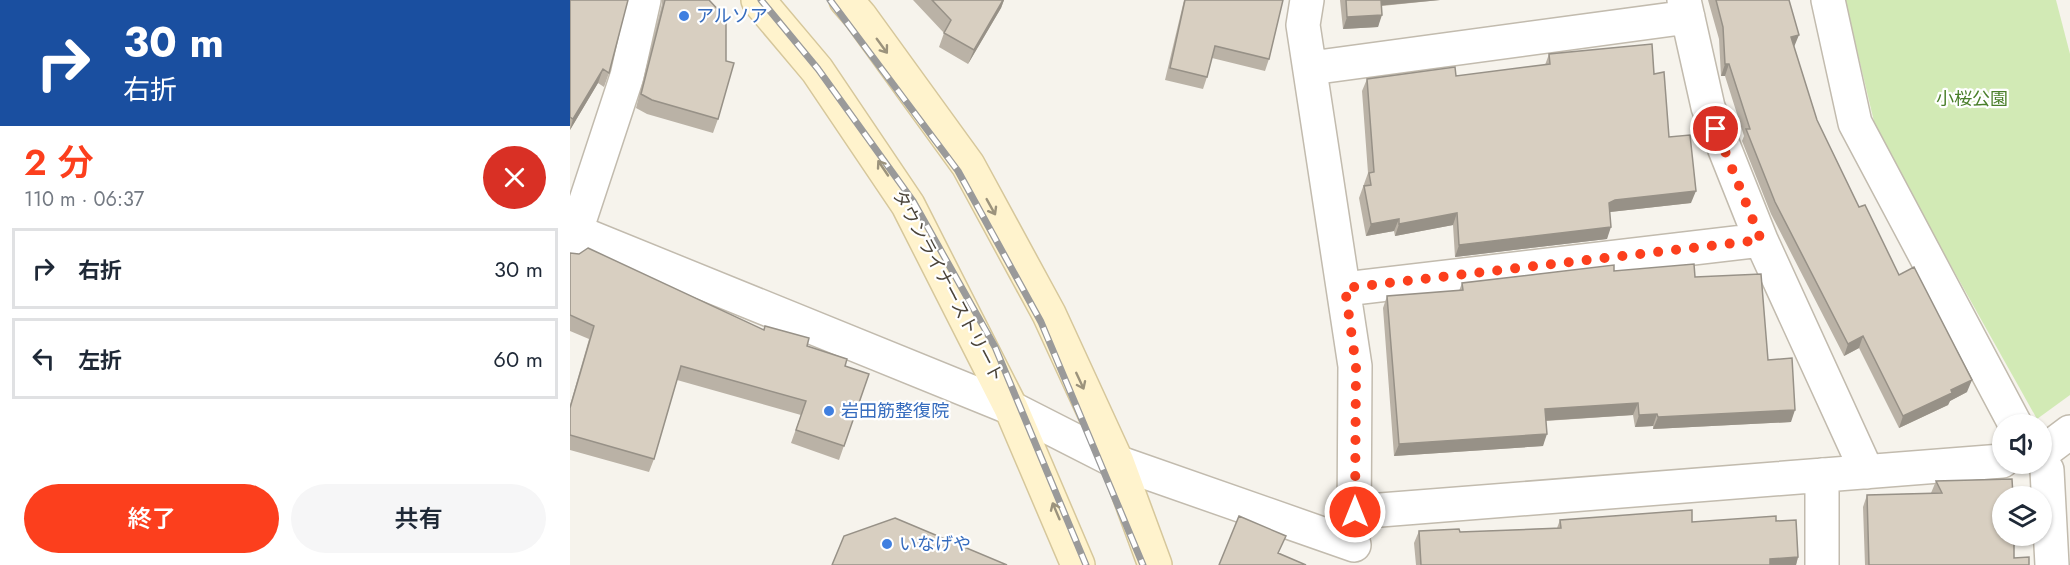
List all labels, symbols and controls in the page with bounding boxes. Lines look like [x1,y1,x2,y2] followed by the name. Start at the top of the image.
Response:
[696,3,768,29] place label: アルソア
[677,9,691,23] marker: アルソア
[123,12,224,73] text: 30 m
[24,24,102,102] icon: right
[876,37,888,53] one-way arrow
[123,70,177,109] text: 右折
[1936,86,2008,112] park label: 小桜公園
[1690,103,1741,154] pin
[1699,112,1732,145] icon: arrive
[24,136,93,188] text: 2 分
[483,146,546,209] button: close
[877,161,889,177] one-way arrow
[24,185,144,214] text: 110 m · 06:37
[886,185,1010,387] street label: タウンライナーストリート
[986,198,997,216] one-way arrow
[27,252,60,285] icon: right
[494,253,543,285] text: 30 m
[78,254,122,286] text: 右折
[27,342,60,375] icon: left
[493,343,543,375] text: 60 m
[78,344,122,376] text: 左折
[1074,371,1086,389] one-way arrow
[841,398,949,424] place label: 岩田筋整復院
[822,404,836,418] marker: 岩田筋整復院
[1992,414,2052,546] map controls
[1992,414,2052,474] button: sound
[1323,480,1387,544] position arrow
[24,484,279,553] button: 終了
[291,484,546,553] button: 共有
[1992,486,2052,546] button: layers
[1050,502,1061,520] one-way arrow
[899,531,971,557] place label: いなげや
[880,537,894,551] marker: いなげや

